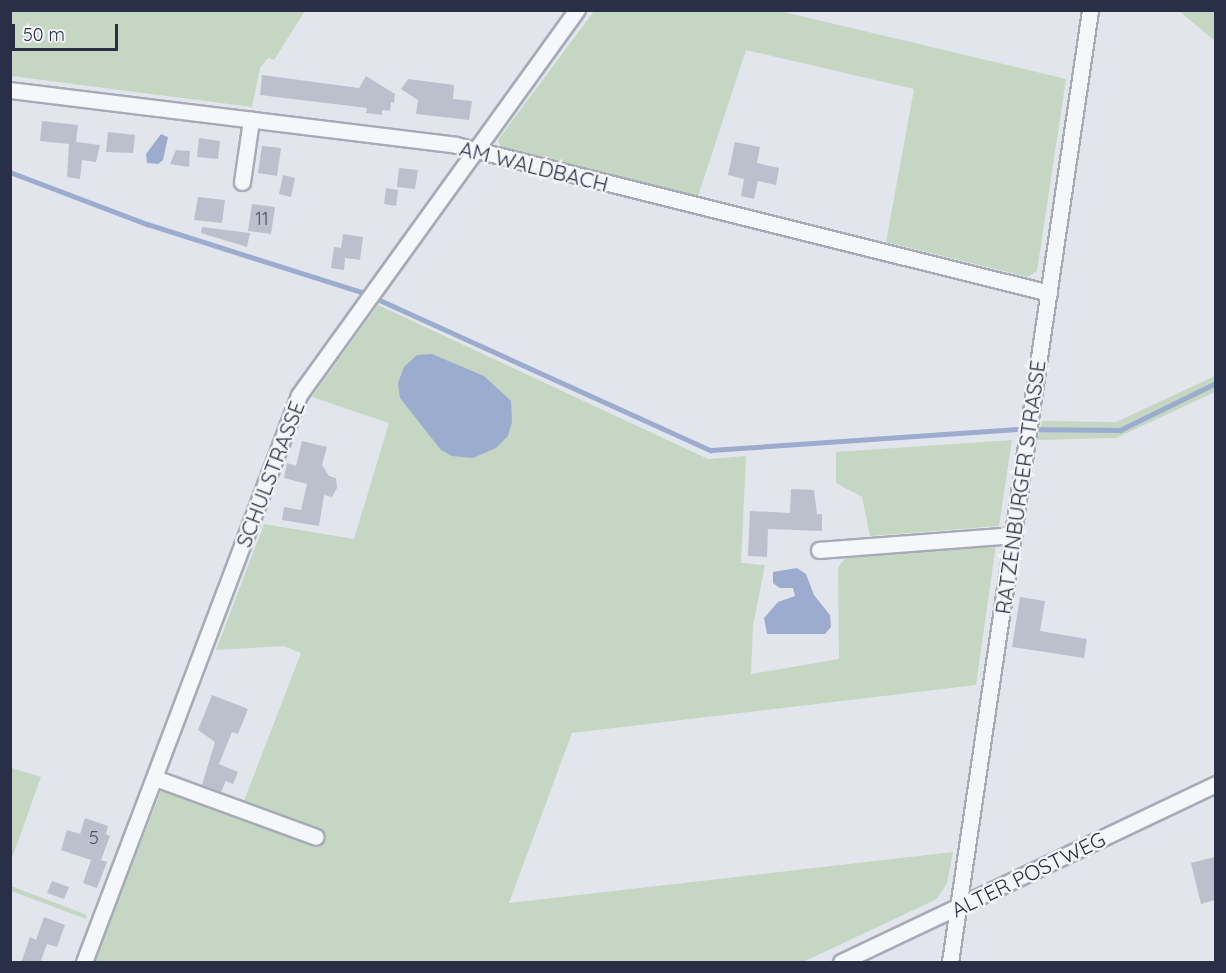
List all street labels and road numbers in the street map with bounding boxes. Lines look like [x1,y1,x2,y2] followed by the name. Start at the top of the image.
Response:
[457,135,611,197] street label: AM WALDBACH
[990,358,1050,616] street label: RATZENBURGER STRASSE
[231,397,309,551] street label: SCHULSTRASSE
[947,826,1109,922] street label: ALTER POSTWEG

